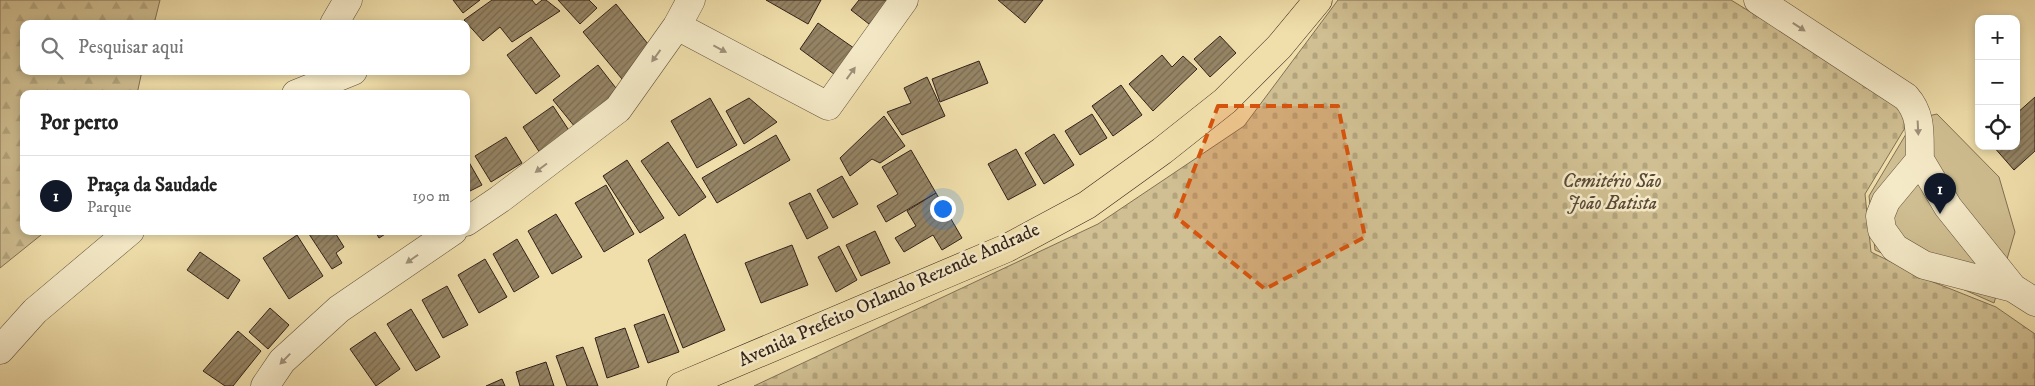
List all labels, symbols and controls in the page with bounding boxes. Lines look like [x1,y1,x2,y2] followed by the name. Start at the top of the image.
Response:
[1975,15,2020,150] map controls
[1975,15,2020,60] button: +
[20,20,470,75] search box
[1792,22,1806,32] one-way arrow
[38,34,66,62] icon: search
[78,36,184,59] text: Pesquisar aqui
[713,45,727,53] one-way arrow
[651,49,661,63] one-way arrow
[1975,60,2020,105] button: −
[846,67,857,80] one-way arrow
[1975,105,2020,150] button: locate
[40,110,118,136] text: Por perto
[1915,120,1923,136] one-way arrow
[535,162,548,173] one-way arrow
[1562,170,1662,215] park label: Cemitério São João Batista
[1924,173,1956,214] pin: 1
[87,174,217,197] text: Praça da Saudade
[53,186,59,206] text: 1
[412,186,450,206] text: 190 m
[930,196,956,222] your location
[87,197,131,217] text: Parque
[735,218,1043,372] street label: Avenida Prefeito Orlando Rezende Andrade
[406,254,419,264] one-way arrow
[279,353,291,365] one-way arrow

